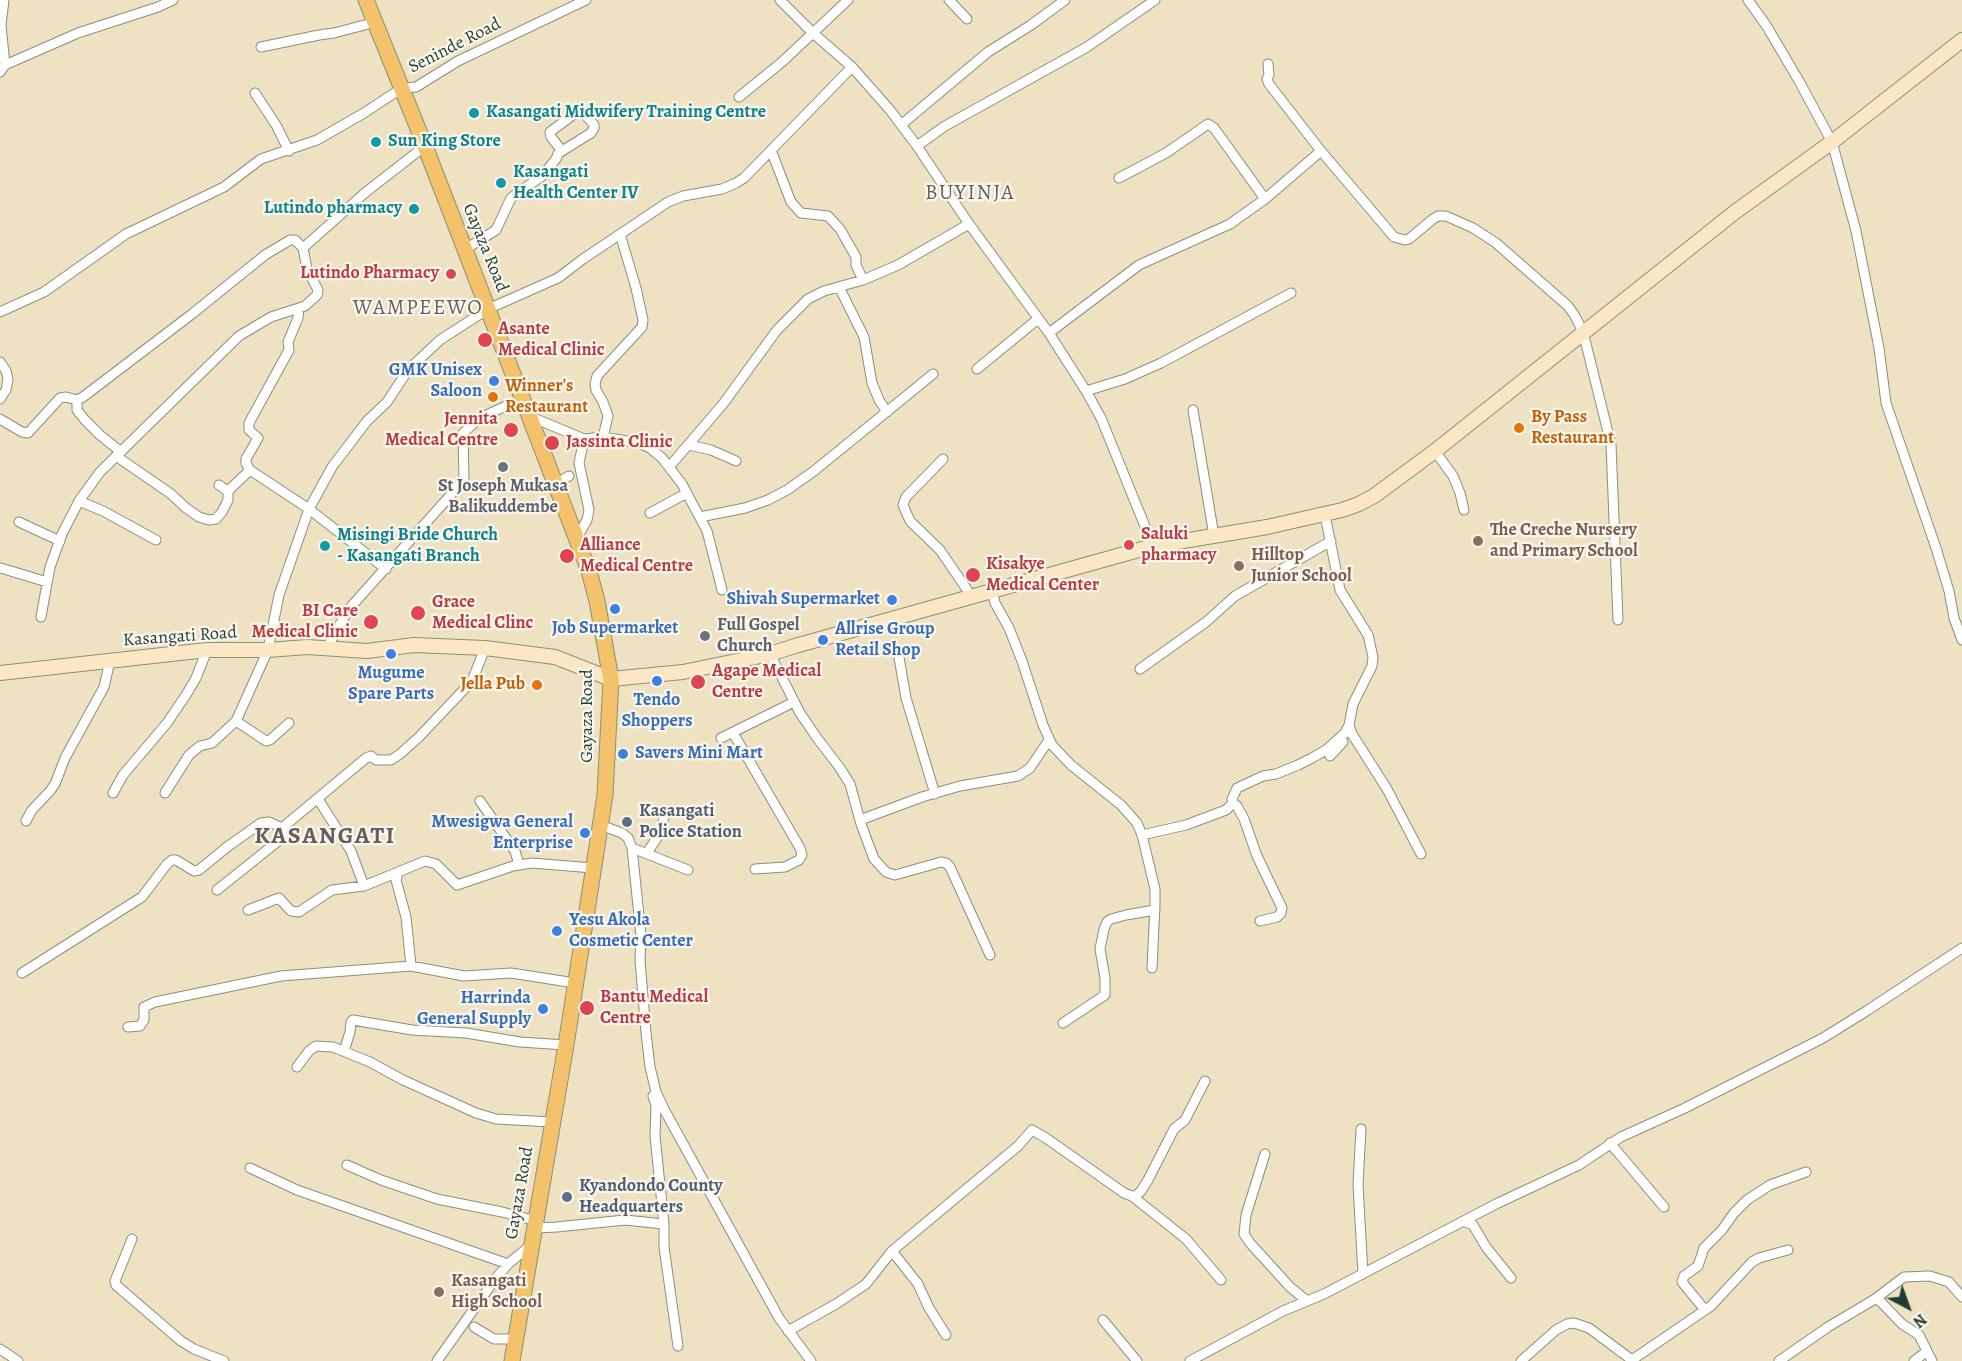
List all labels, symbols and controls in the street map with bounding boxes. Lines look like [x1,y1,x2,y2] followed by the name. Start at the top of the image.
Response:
[405,13,505,79] street label: Seninde Road
[486,102,766,124] place label: Kasangati Midwifery Training Centre
[467,106,481,120] marker: Kasangati Midwifery Training Centre
[388,131,501,153] place label: Sun King Store
[369,135,383,149] marker: Sun King Store
[513,162,639,204] place label: Kasangati Health Center IV
[494,176,508,190] marker: Kasangati Health Center IV
[925,181,1015,207] district label: BUYINJA
[264,198,402,220] place label: Lutindo pharmacy
[457,201,513,295] street label: Gayaza Road
[407,202,421,216] marker: Lutindo pharmacy
[300,263,439,285] place label: Lutindo Pharmacy
[444,267,458,281] marker: Lutindo Pharmacy
[353,296,483,322] district label: WAMPEEWO
[498,319,605,362] place label: Asante Medical Clinic
[476,331,494,349] marker: Asante Medical Clinic
[389,360,482,403] place label: GMK Unisex Saloon
[487,374,501,388] marker: GMK Unisex Saloon
[505,376,588,418] place label: Winner's Restaurant
[486,390,500,404] marker: Winner's Restaurant
[1531,407,1614,450] place label: By Pass Restaurant
[385,409,498,452] place label: Jennita Medical Centre
[502,421,520,439] marker: Jennita Medical Centre
[1512,421,1526,435] marker: By Pass Restaurant
[566,432,672,454] place label: Jassinta Clinic
[543,434,561,452] marker: Jassinta Clinic
[496,460,510,474] marker: St Joseph Mukasa Balikuddembe
[438,476,568,518] place label: St Joseph Mukasa Balikuddembe
[1490,520,1638,562] place label: The Creche Nursery and Primary School
[1141,524,1216,566] place label: Saluki pharmacy
[337,525,498,568] place label: Misingi Bride Church - Kasangati Branch
[1471,534,1485,548] marker: The Creche Nursery and Primary School
[580,535,693,578] place label: Alliance Medical Centre
[1122,538,1136,552] marker: Saluki pharmacy
[318,539,332,553] marker: Misingi Bride Church - Kasangati Branch
[1251,545,1352,588] place label: Hilltop Junior School
[558,547,576,565] marker: Alliance Medical Centre
[986,554,1099,596] place label: Kisakye Medical Center
[1232,559,1246,573] marker: Hilltop Junior School
[964,566,982,584] marker: Kisakye Medical Center
[726,589,880,611] place label: Shivah Supermarket
[432,592,533,634] place label: Grace Medical Clinc
[885,593,899,607] marker: Shivah Supermarket
[251,601,358,644] place label: BI Care Medical Clinic
[608,602,622,616] marker: Job Supermarket
[409,604,427,622] marker: Grace Medical Clinc
[362,613,380,631] marker: BI Care Medical Clinic
[717,615,800,658] place label: Full Gospel Church
[552,618,678,640] place label: Job Supermarket
[835,619,934,662] place label: Allrise Group Retail Shop
[122,622,238,652] street label: Kasangati Road
[698,629,712,643] marker: Full Gospel Church
[816,633,830,647] marker: Allrise Group Retail Shop
[384,647,398,661] marker: Mugume Spare Parts
[712,661,821,704] place label: Agape Medical Centre
[348,663,434,706] place label: Mugume Spare Parts
[577,669,599,763] street label: Gayaza Road
[689,673,707,691] marker: Agape Medical Centre
[461,674,525,696] place label: Jella Pub
[650,674,664,688] marker: Tendo Shoppers
[530,678,544,692] marker: Jella Pub
[621,690,693,732] place label: Tendo Shoppers
[635,743,763,765] place label: Savers Mini Mart
[616,747,630,761] marker: Savers Mini Mart
[639,801,742,844] place label: Kasangati Police Station
[431,812,573,854] place label: Mwesigwa General Enterprise
[620,815,634,829] marker: Kasangati Police Station
[254,823,396,851] district label: KASANGATI
[578,826,592,840] marker: Mwesigwa General Enterprise
[569,910,693,952] place label: Yesu Akola Cosmetic Center
[550,924,564,938] marker: Yesu Akola Cosmetic Center
[600,987,708,1030] place label: Bantu Medical Centre
[417,988,531,1030] place label: Harrinda General Supply
[578,999,596,1017] marker: Bantu Medical Centre
[536,1002,550,1016] marker: Harrinda General Supply
[501,1145,539,1241] street label: Gayaza Road
[579,1176,723,1218] place label: Kyandondo County Headquarters
[560,1190,574,1204] marker: Kyandondo County Headquarters
[451,1271,542,1314] place label: Kasangati High School
[1878,1277,1938,1337] north arrow
[432,1285,446,1299] marker: Kasangati High School
[1908,1308,1931,1333] text: N

